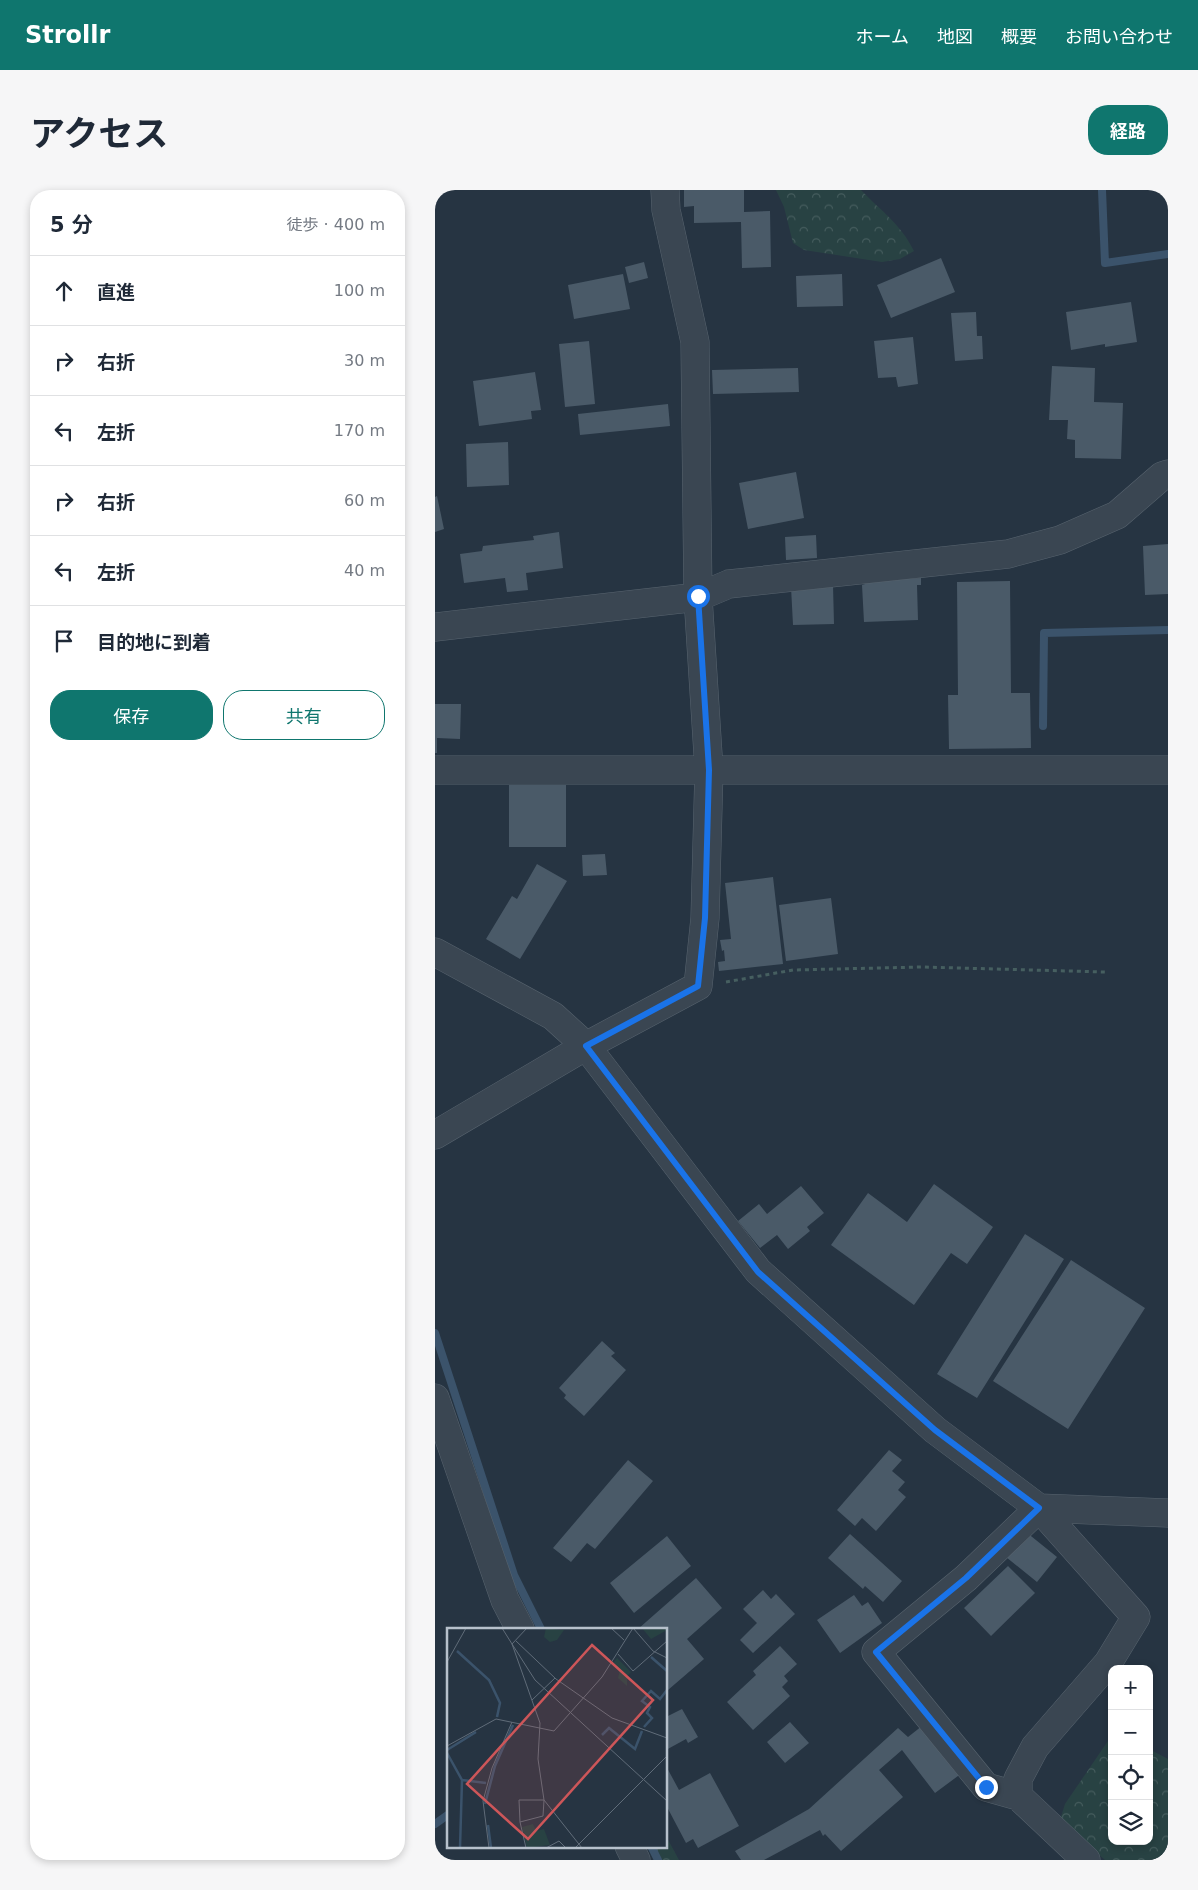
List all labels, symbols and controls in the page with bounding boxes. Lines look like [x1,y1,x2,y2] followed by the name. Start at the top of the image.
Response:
[25,21,110,49] text: Strollr
[856,26,909,47] text: ホーム
[937,26,973,47] text: 地図
[1001,26,1037,47] text: 概要
[1065,26,1173,47] text: お問い合わせ
[1088,105,1168,155] button: 経路
[30,114,168,154] text: アクセス
[50,213,93,237] text: 5 分
[287,215,385,234] text: 徒歩 · 400 m
[50,277,78,305] icon: ahead
[97,281,135,303] text: 直進
[334,281,385,300] text: 100 m
[50,347,78,375] icon: right
[97,351,135,373] text: 右折
[344,351,385,370] text: 30 m
[50,417,78,445] icon: left
[97,421,135,443] text: 左折
[334,421,385,440] text: 170 m
[50,487,78,515] icon: right
[97,491,135,513] text: 右折
[344,491,385,510] text: 60 m
[50,557,78,585] icon: left
[97,561,135,583] text: 左折
[344,561,385,580] text: 40 m
[687,585,710,608] route start
[50,627,78,655] icon: arrive
[97,631,211,653] text: 目的地に到着
[50,690,213,740] button: 保存
[223,690,385,740] button: 共有
[447,1628,667,1848] inset map
[1108,1665,1153,1845] map controls
[1108,1665,1153,1710] button: +
[1108,1710,1153,1755] button: −
[1108,1755,1153,1800] button: locate
[975,1776,998,1799] route end
[1108,1800,1153,1845] button: layers

